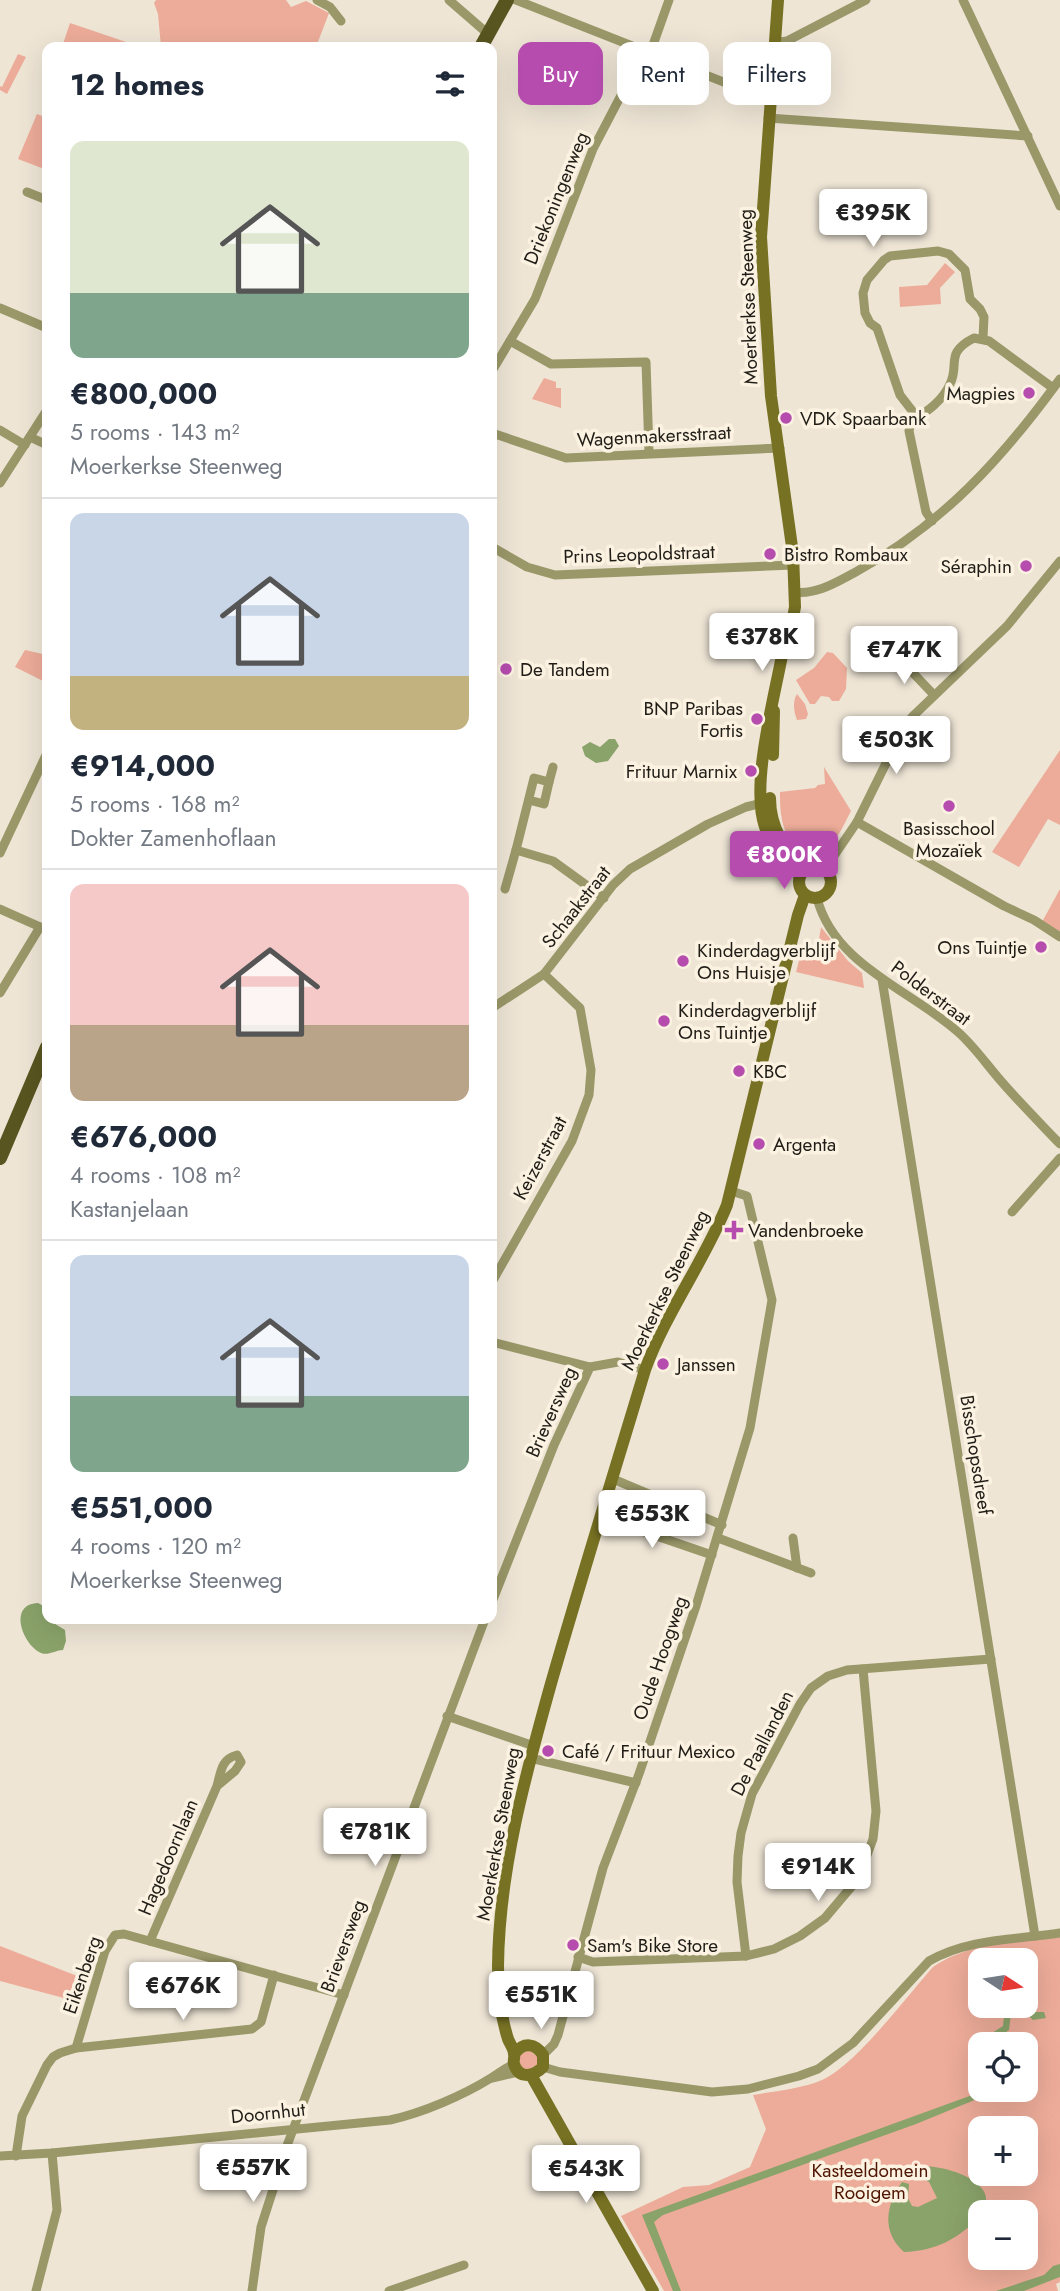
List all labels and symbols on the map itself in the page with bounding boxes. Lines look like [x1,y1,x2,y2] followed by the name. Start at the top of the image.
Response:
[517,127,595,269] street label: Driekoningenweg
[824,190,922,249] pin: €395K
[731,209,765,385] street label: Moerkerkse Steenweg
[946,380,1015,407] place label: Magpies
[1021,385,1037,401] marker: Magpies
[800,405,927,432] place label: VDK Spaarbank
[778,410,794,426] marker: VDK Spaarbank
[576,418,732,454] street label: Wagenmakersstraat
[563,538,716,570] street label: Prins Leopoldstraat
[784,541,908,568] place label: Bistro Rombaux
[762,546,778,562] marker: Bistro Rombaux
[940,553,1012,580] place label: Séraphin
[1018,558,1034,574] marker: Séraphin
[713,614,811,673] pin: €378K
[855,626,953,686] pin: €747K
[520,656,610,683] place label: De Tandem
[498,661,514,677] marker: De Tandem
[643,695,743,744] place label: BNP Paribas Fortis
[749,711,765,727] marker: BNP Paribas Fortis
[847,716,945,776] pin: €503K
[626,758,737,785] place label: Frituur Marnix
[743,763,759,779] marker: Frituur Marnix
[941,798,957,814] marker: Basisschool Mozaïek
[903,815,995,864] place label: Basisschool Mozaïek
[735,832,833,891] pin: €800K
[535,860,617,954] street label: Schaakstraat
[937,934,1027,961] place label: Ons Tuintje
[697,937,836,986] place label: Kinderdagverblijf Ons Huisje
[1033,939,1049,955] marker: Ons Tuintje
[675,953,691,969] marker: Kinderdagverblijf Ons Huisje
[886,954,977,1032] street label: Polderstraat
[678,997,817,1046] place label: Kinderdagverblijf Ons Tuintje
[656,1013,672,1029] marker: Kinderdagverblijf Ons Tuintje
[753,1058,787,1085] place label: KBC
[731,1063,747,1079] marker: KBC
[507,1111,574,1205] street label: Keizerstraat
[773,1131,836,1158] place label: Argenta
[751,1136,767,1152] marker: Argenta
[614,1205,716,1375] street label: Moerkerkse Steenweg
[748,1217,864,1244] place label: Vandenbroeke
[726,1222,742,1238] marker: Vandenbroeke
[674,1351,736,1378] place label: Janssen
[655,1356,671,1372] marker: Janssen
[519,1362,583,1462] street label: Brieversweg
[953,1393,999,1517] street label: Bisschopsdreef
[603,1490,701,1550] pin: €553K
[626,1592,694,1724] street label: Oude Hoogweg
[724,1686,800,1800] street label: De Paallanden
[562,1738,735,1765] place label: Café / Frituur Mexico
[540,1743,556,1759] marker: Café / Frituur Mexico
[469,1745,527,1923] street label: Moerkerkse Steenweg
[131,1795,205,1919] street label: Hagedoornlaan
[326,1808,424,1868] pin: €781K
[769,1843,867,1903] pin: €914K
[314,1896,372,1996] street label: Brieversweg
[56,1932,108,2018] street label: Eikenberg
[587,1932,718,1959] place label: Sam's Bike Store
[565,1937,581,1953] marker: Sam's Bike Store
[968,1948,1038,2018] north arrow
[134,1962,232,2022] pin: €676K
[492,1972,590,2031] pin: €551K
[229,2096,307,2130] street label: Doornhut
[204,2144,302,2204] pin: €557K
[537,2146,635,2205] pin: €543K
[812,2157,928,2206] park label: Kasteeldomein Rooigem

